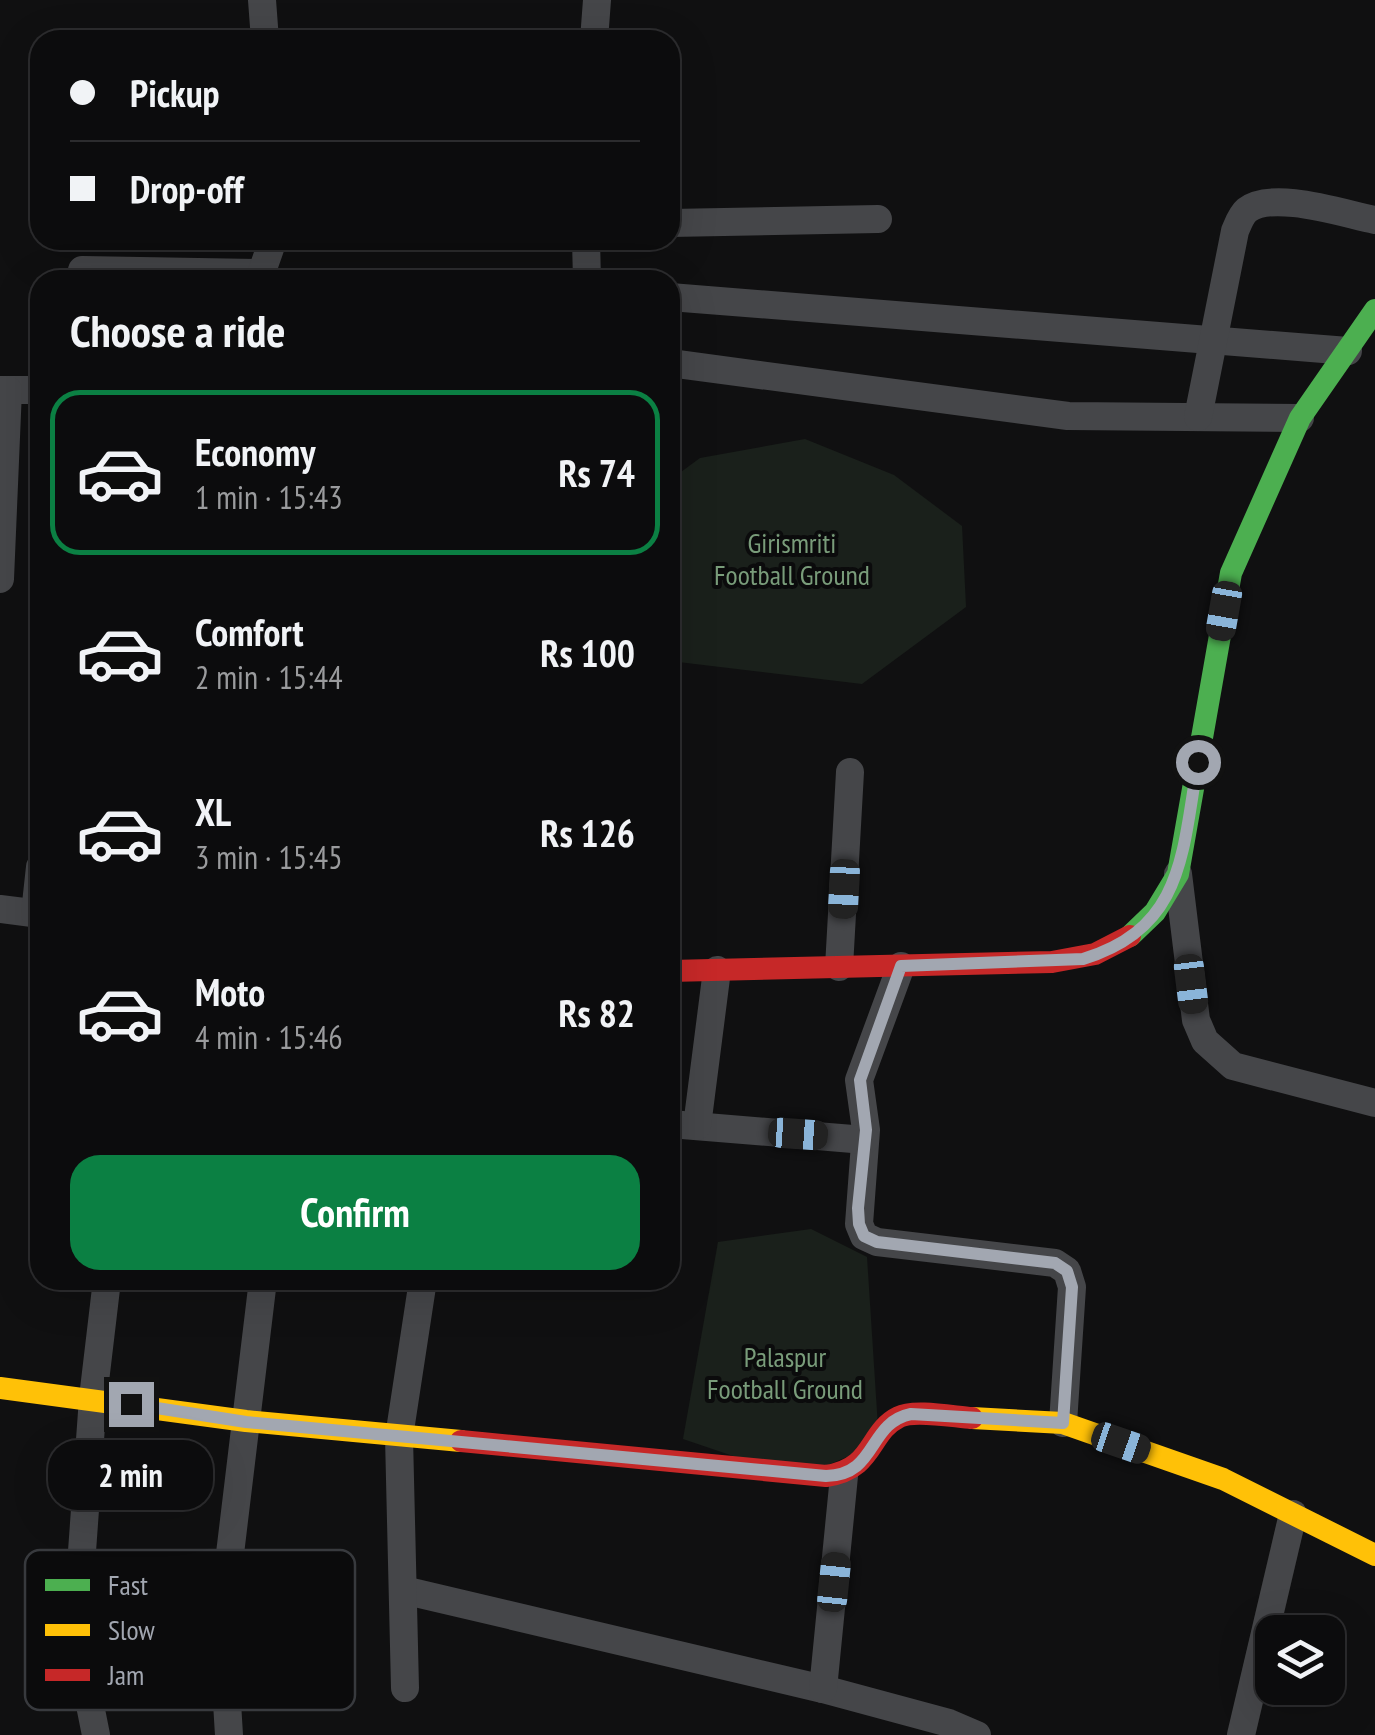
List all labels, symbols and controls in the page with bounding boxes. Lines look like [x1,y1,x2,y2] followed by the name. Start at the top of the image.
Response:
[130,68,220,117] text: Pickup
[130,164,244,213] text: Drop-off
[70,301,285,359] text: Choose a ride
[195,427,315,476] text: Economy
[75,428,165,518] icon: car
[558,448,635,497] text: Rs 74
[195,476,343,518] text: 1 min · 15:43
[714,524,870,593] park label: Girismriti Football Ground
[1204,579,1244,643] car
[195,607,304,656] text: Comfort
[75,608,165,698] icon: car
[540,628,635,677] text: Rs 100
[195,656,343,698] text: 2 min · 15:44
[1176,740,1221,785] route start
[195,787,231,836] text: XL
[75,788,165,878] icon: car
[540,808,635,857] text: Rs 126
[195,836,343,878] text: 3 min · 15:45
[827,858,861,920] car
[1172,952,1210,1016] car
[195,967,265,1016] text: Moto
[75,968,165,1058] icon: car
[558,988,635,1037] text: Rs 82
[195,1016,343,1058] text: 4 min · 15:46
[767,1117,829,1151] car
[70,1155,640,1270] button: Confirm
[707,1338,863,1407] park label: Palaspur Football Ground
[109,1382,154,1427] route end
[1088,1419,1154,1467] car
[48,1439,214,1509] callout: 2 min
[98,1454,163,1496] text: 2 min
[25,1550,355,1710] legend
[816,1551,852,1613] car
[108,1566,148,1603] text: Fast
[108,1611,155,1648] text: Slow
[1255,1615,1345,1705] map controls
[1255,1615,1345,1705] button: layers
[107,1656,144,1693] text: Jam

